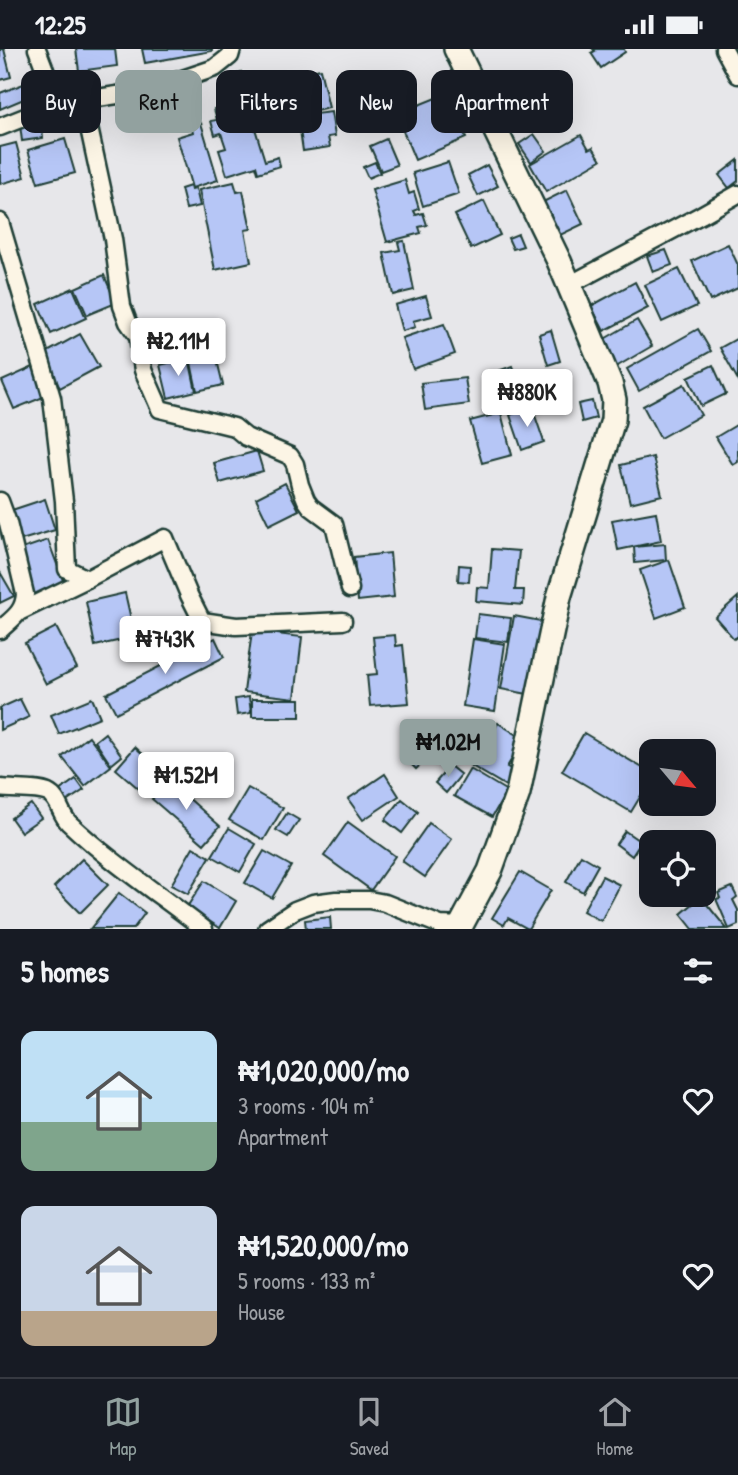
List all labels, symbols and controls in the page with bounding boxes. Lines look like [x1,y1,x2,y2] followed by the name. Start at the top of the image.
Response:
[35,7,86,42] text: 12:25
[21,70,101,133] chip: Buy
[115,70,202,133] chip: Rent
[216,70,322,133] chip: Filters
[336,70,417,133] chip: New
[431,70,573,133] chip: Apartment
[121,319,235,378] pin: ₦2.11M
[147,325,209,356] text: ₦2.11M
[478,369,576,429] pin: ₦880K
[498,376,556,407] text: ₦880K
[116,617,214,676] pin: ₦743K
[136,623,194,654] text: ₦743K
[391,719,505,779] pin: ₦1.02M
[416,726,480,757] text: ₦1.02M
[639,739,716,815] north arrow
[639,739,716,907] map controls
[129,753,243,812] pin: ₦1.52M
[154,759,218,790] text: ₦1.52M
[639,830,716,907] button: locate
[21,951,109,991] text: 5 homes
[679,952,717,990] icon: filters
[238,1050,409,1090] text: ₦1,020,000/mo
[77,1059,161,1143] icon: home
[679,1082,717,1120] icon: heart
[238,1090,374,1121] text: 3 rooms · 104 m²
[238,1121,328,1152] text: Apartment
[238,1225,408,1265] text: ₦1,520,000/mo
[77,1234,161,1318] icon: home
[679,1257,717,1295] icon: heart
[238,1265,375,1296] text: 5 rooms · 133 m²
[238,1296,285,1327] text: House
[104,1393,142,1461] tab: Map
[350,1393,388,1461] tab: Saved
[596,1393,634,1461] tab: Home

